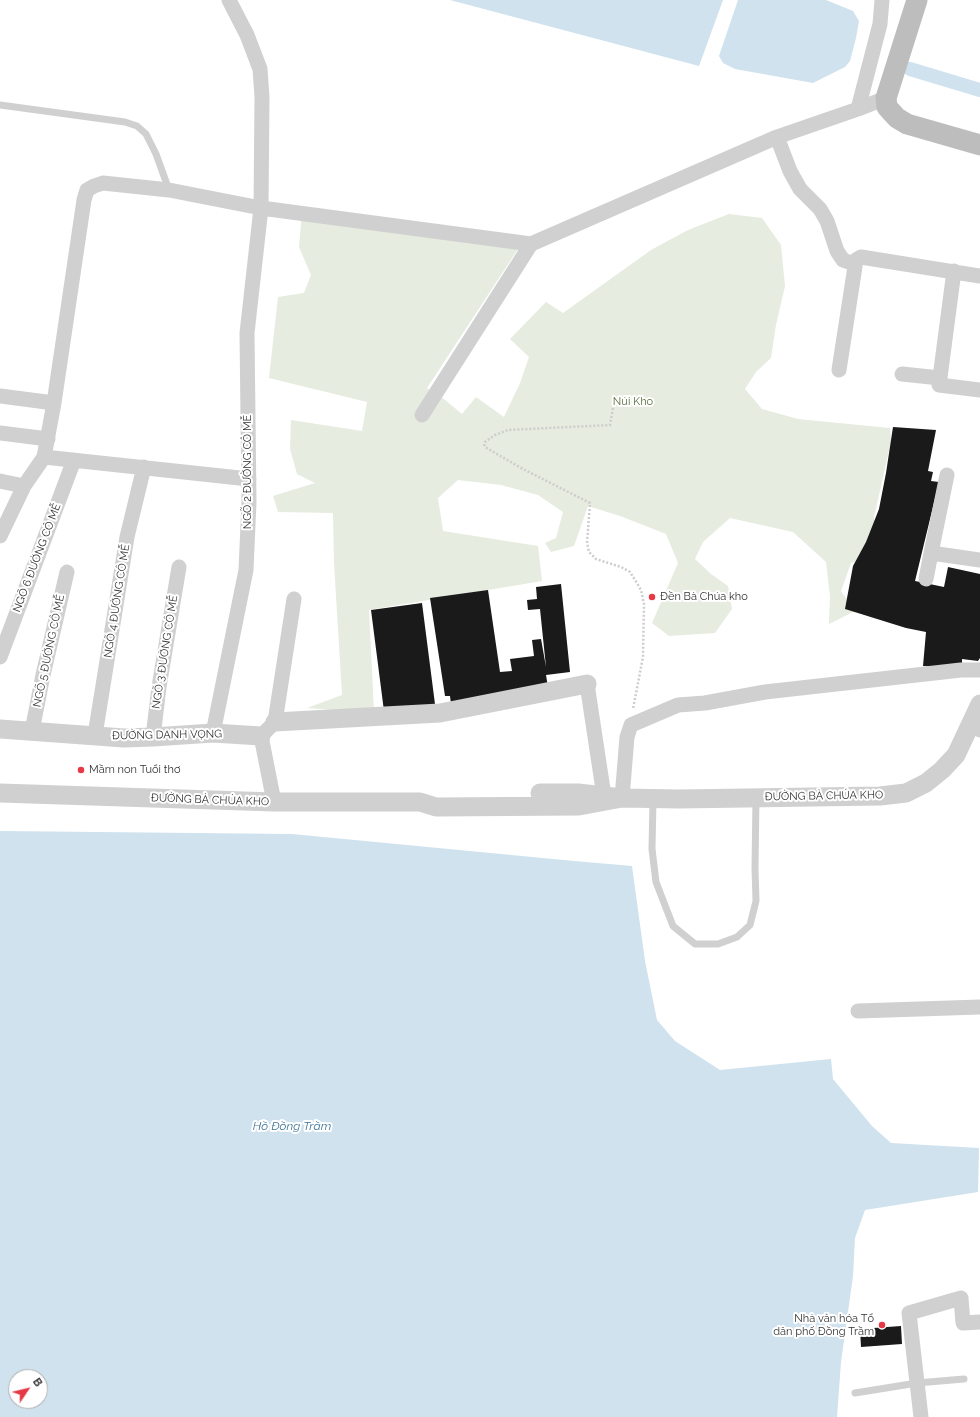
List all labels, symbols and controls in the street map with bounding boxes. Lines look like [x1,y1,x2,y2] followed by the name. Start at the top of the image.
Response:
[613,395,653,409] park label: Núi Kho
[241,415,255,529] street label: NGÕ 2 ĐƯỜNG CÔ MỄ
[10,502,64,614] street label: NGÕ 6 ĐƯỜNG CÔ MỄ
[102,543,132,659] street label: NGÕ 4 ĐƯỜNG CÔ MỄ
[660,590,748,604] place label: Đền Bà Chúa kho
[647,592,657,602] marker: Đền Bà Chúa kho
[31,593,67,709] street label: NGÕ 5 ĐƯỜNG CÔ MỄ
[150,594,180,710] street label: NGÕ 3 ĐƯỜNG CÔ MỄ
[112,727,222,743] street label: ĐƯỜNG DANH VỌNG
[89,763,180,777] place label: Mầm non Tuổi thơ
[76,765,86,775] marker: Mầm non Tuổi thơ
[765,788,883,804] street label: ĐƯỜNG BÀ CHÚA KHO
[151,791,269,809] street label: ĐƯỜNG BÀ CHÚA KHO
[253,1119,331,1133] water label: Hồ Đồng Trầm
[773,1312,874,1338] place label: Nhà văn hóa Tổ dân phố Đồng Trầm
[877,1320,887,1330] marker: Nhà văn hóa Tổ dân phố Đồng Trầm
[8,1369,48,1409] north arrow
[30,1376,45,1389] text: B

